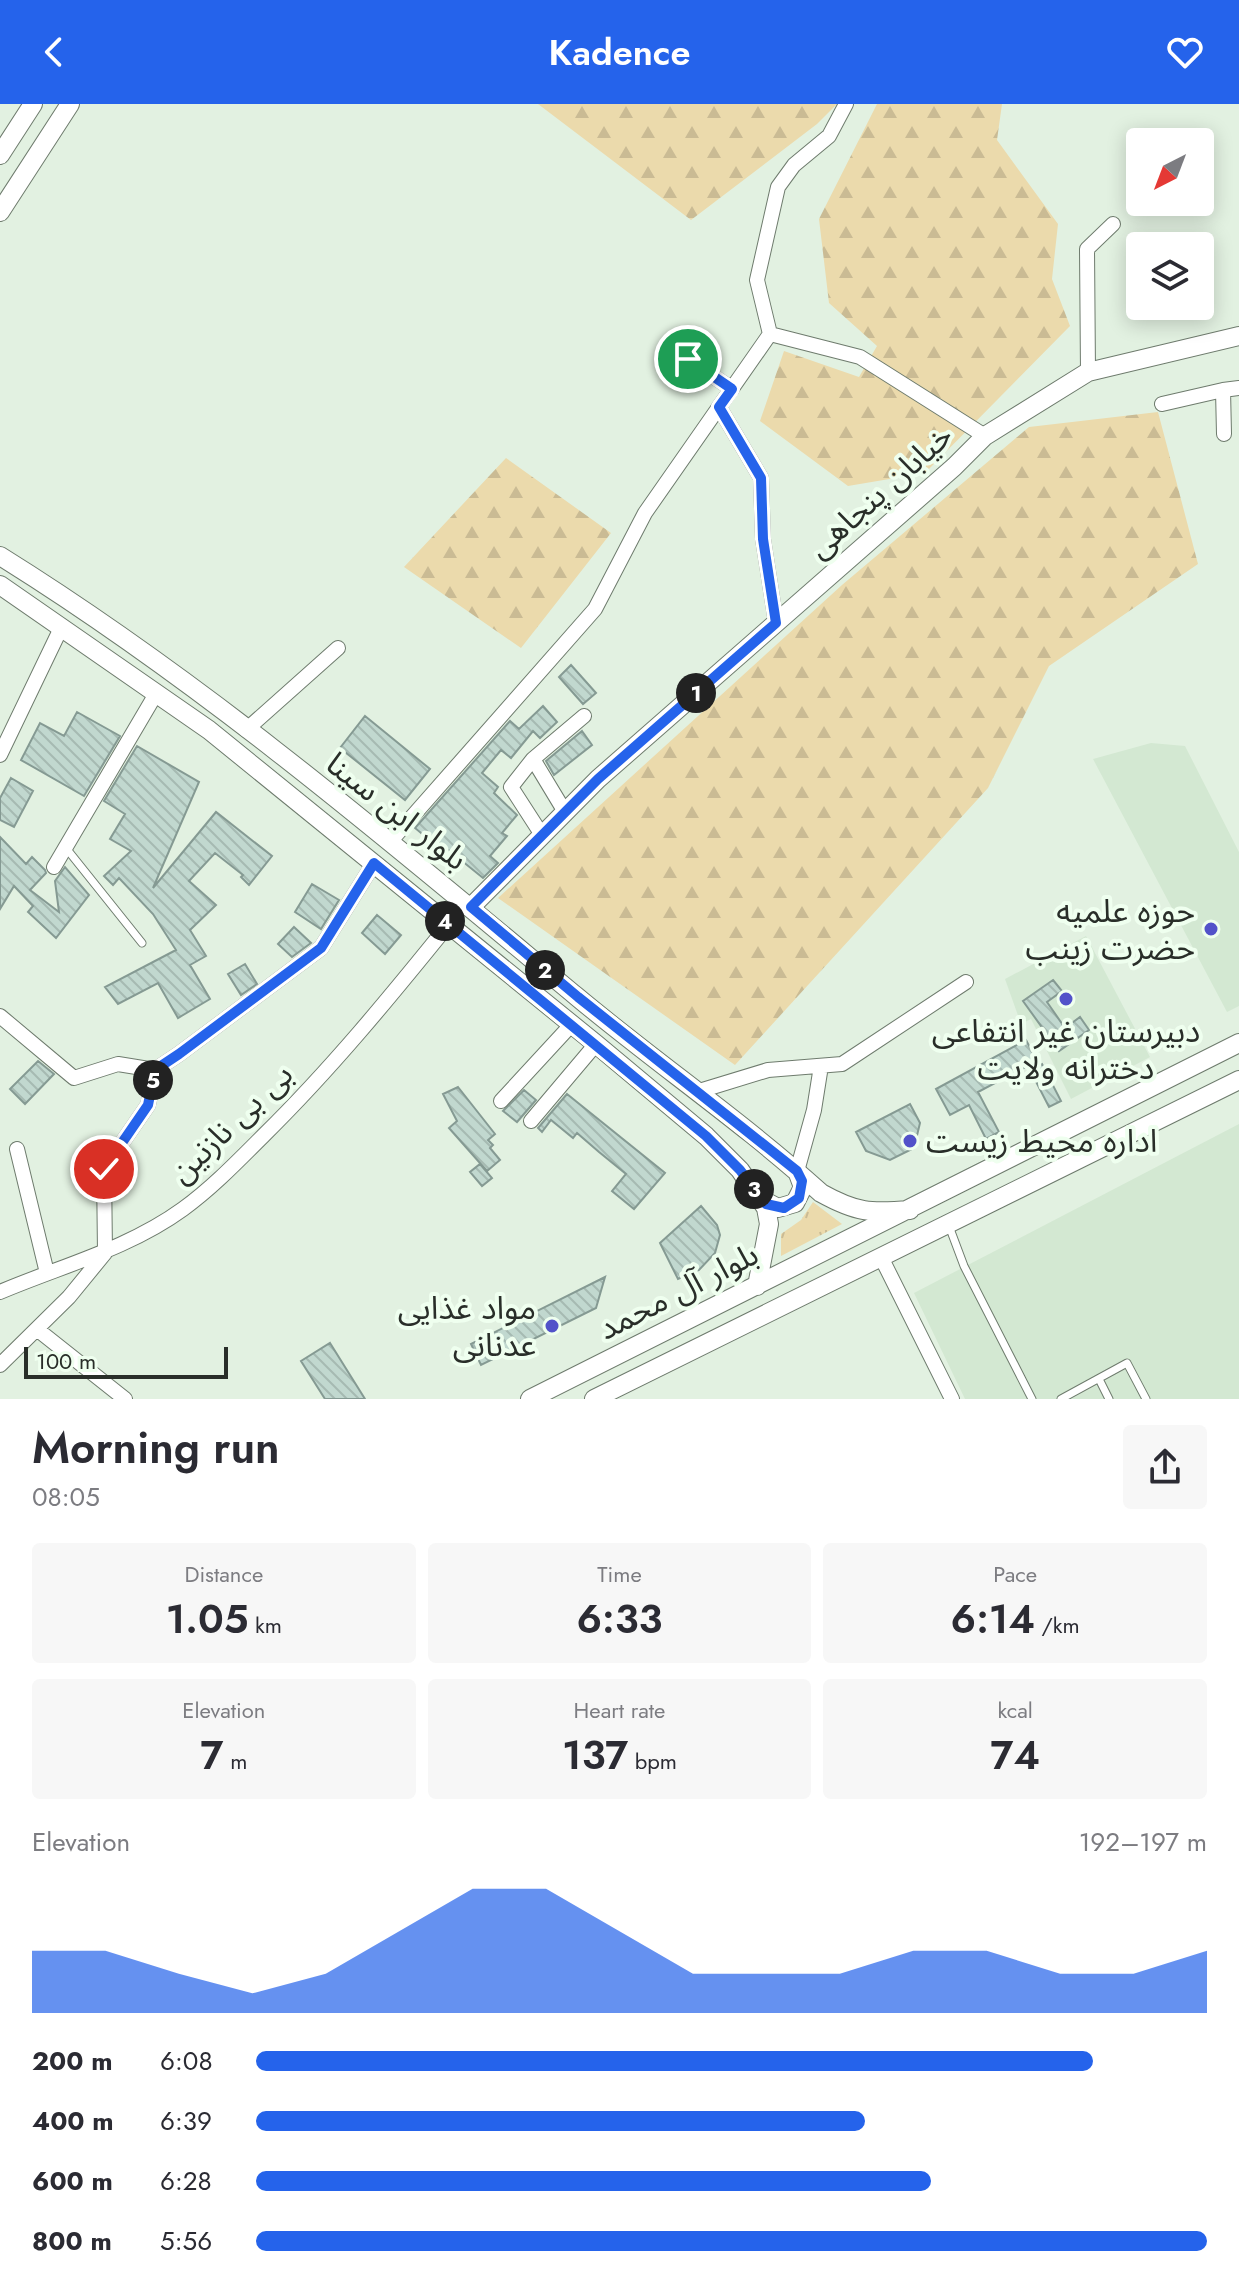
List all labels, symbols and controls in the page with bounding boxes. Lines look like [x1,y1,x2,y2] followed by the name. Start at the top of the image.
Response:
[549,26,690,78] text: Kadence
[32,30,76,74] icon: back
[1163,30,1207,74] icon: heart
[1126,128,1214,216] north arrow
[1126,128,1214,320] map controls
[1126,232,1214,320] button: layers
[654,325,722,393] pin
[666,337,710,381] icon: arrive
[797,413,963,569] street label: خیابان پنجاهی
[676,673,716,713] pin: 1
[690,677,702,709] text: 1
[316,741,478,881] street label: بلوار ابن سینا
[1025,888,1195,971] place label: حوزه علمیه حضرت زینب
[425,901,465,941] pin: 4
[437,905,453,937] text: 4
[1202,920,1220,938] marker: حوزه علمیه حضرت زینب
[525,950,565,990] pin: 2
[538,954,552,986] text: 2
[1057,990,1075,1008] marker: دبیرستان غیر انتفاعی دخترانه ولایت
[932,1008,1200,1091] place label: دبیرستان غیر انتفاعی دخترانه ولایت
[159,1052,303,1194] street label: بی بی نازنین
[133,1060,173,1100] pin: 5
[146,1064,160,1096] text: 5
[926,1118,1157,1164] place label: اداره محیط زیست
[901,1132,919,1150] marker: اداره محیط زیست
[70,1135,138,1203] pin
[82,1147,126,1191] icon: check
[734,1169,774,1209] pin: 3
[747,1173,761,1205] text: 3
[590,1231,766,1351] street label: بلوار آل محمد
[398,1285,536,1368] place label: مواد غذایی عدنانی
[543,1317,561,1335] marker: مواد غذایی عدنانی
[24,1343,228,1379] scale bar
[36,1345,96,1377] text: 100 m
[32,1416,280,1480] text: Morning run
[1123,1425,1207,1509] button: share
[32,1478,100,1516] text: 08:05
[184,1558,263,1590] text: Distance
[597,1558,642,1590] text: Time
[993,1558,1037,1590] text: Pace
[166,1590,248,1648] text: 1.05
[577,1590,662,1648] text: 6:33
[951,1590,1035,1648] text: 6:14
[248,1609,282,1641] text: km
[1035,1609,1080,1641] text: /km
[182,1694,265,1726] text: Elevation
[574,1694,665,1726] text: Heart rate
[997,1694,1033,1726] text: kcal
[200,1726,224,1784] text: 7
[562,1726,628,1784] text: 137
[990,1726,1040,1784] text: 74
[224,1745,247,1777] text: m
[628,1745,677,1777] text: bpm
[32,1823,130,1861] text: Elevation
[1079,1823,1207,1861] text: 192–197 m
[32,2042,113,2080] text: 200 m
[160,2042,213,2080] text: 6:08
[32,2102,114,2140] text: 400 m
[160,2102,212,2140] text: 6:39
[32,2162,113,2200] text: 600 m
[160,2162,212,2200] text: 6:28
[32,2222,112,2260] text: 800 m
[160,2222,212,2260] text: 5:56

